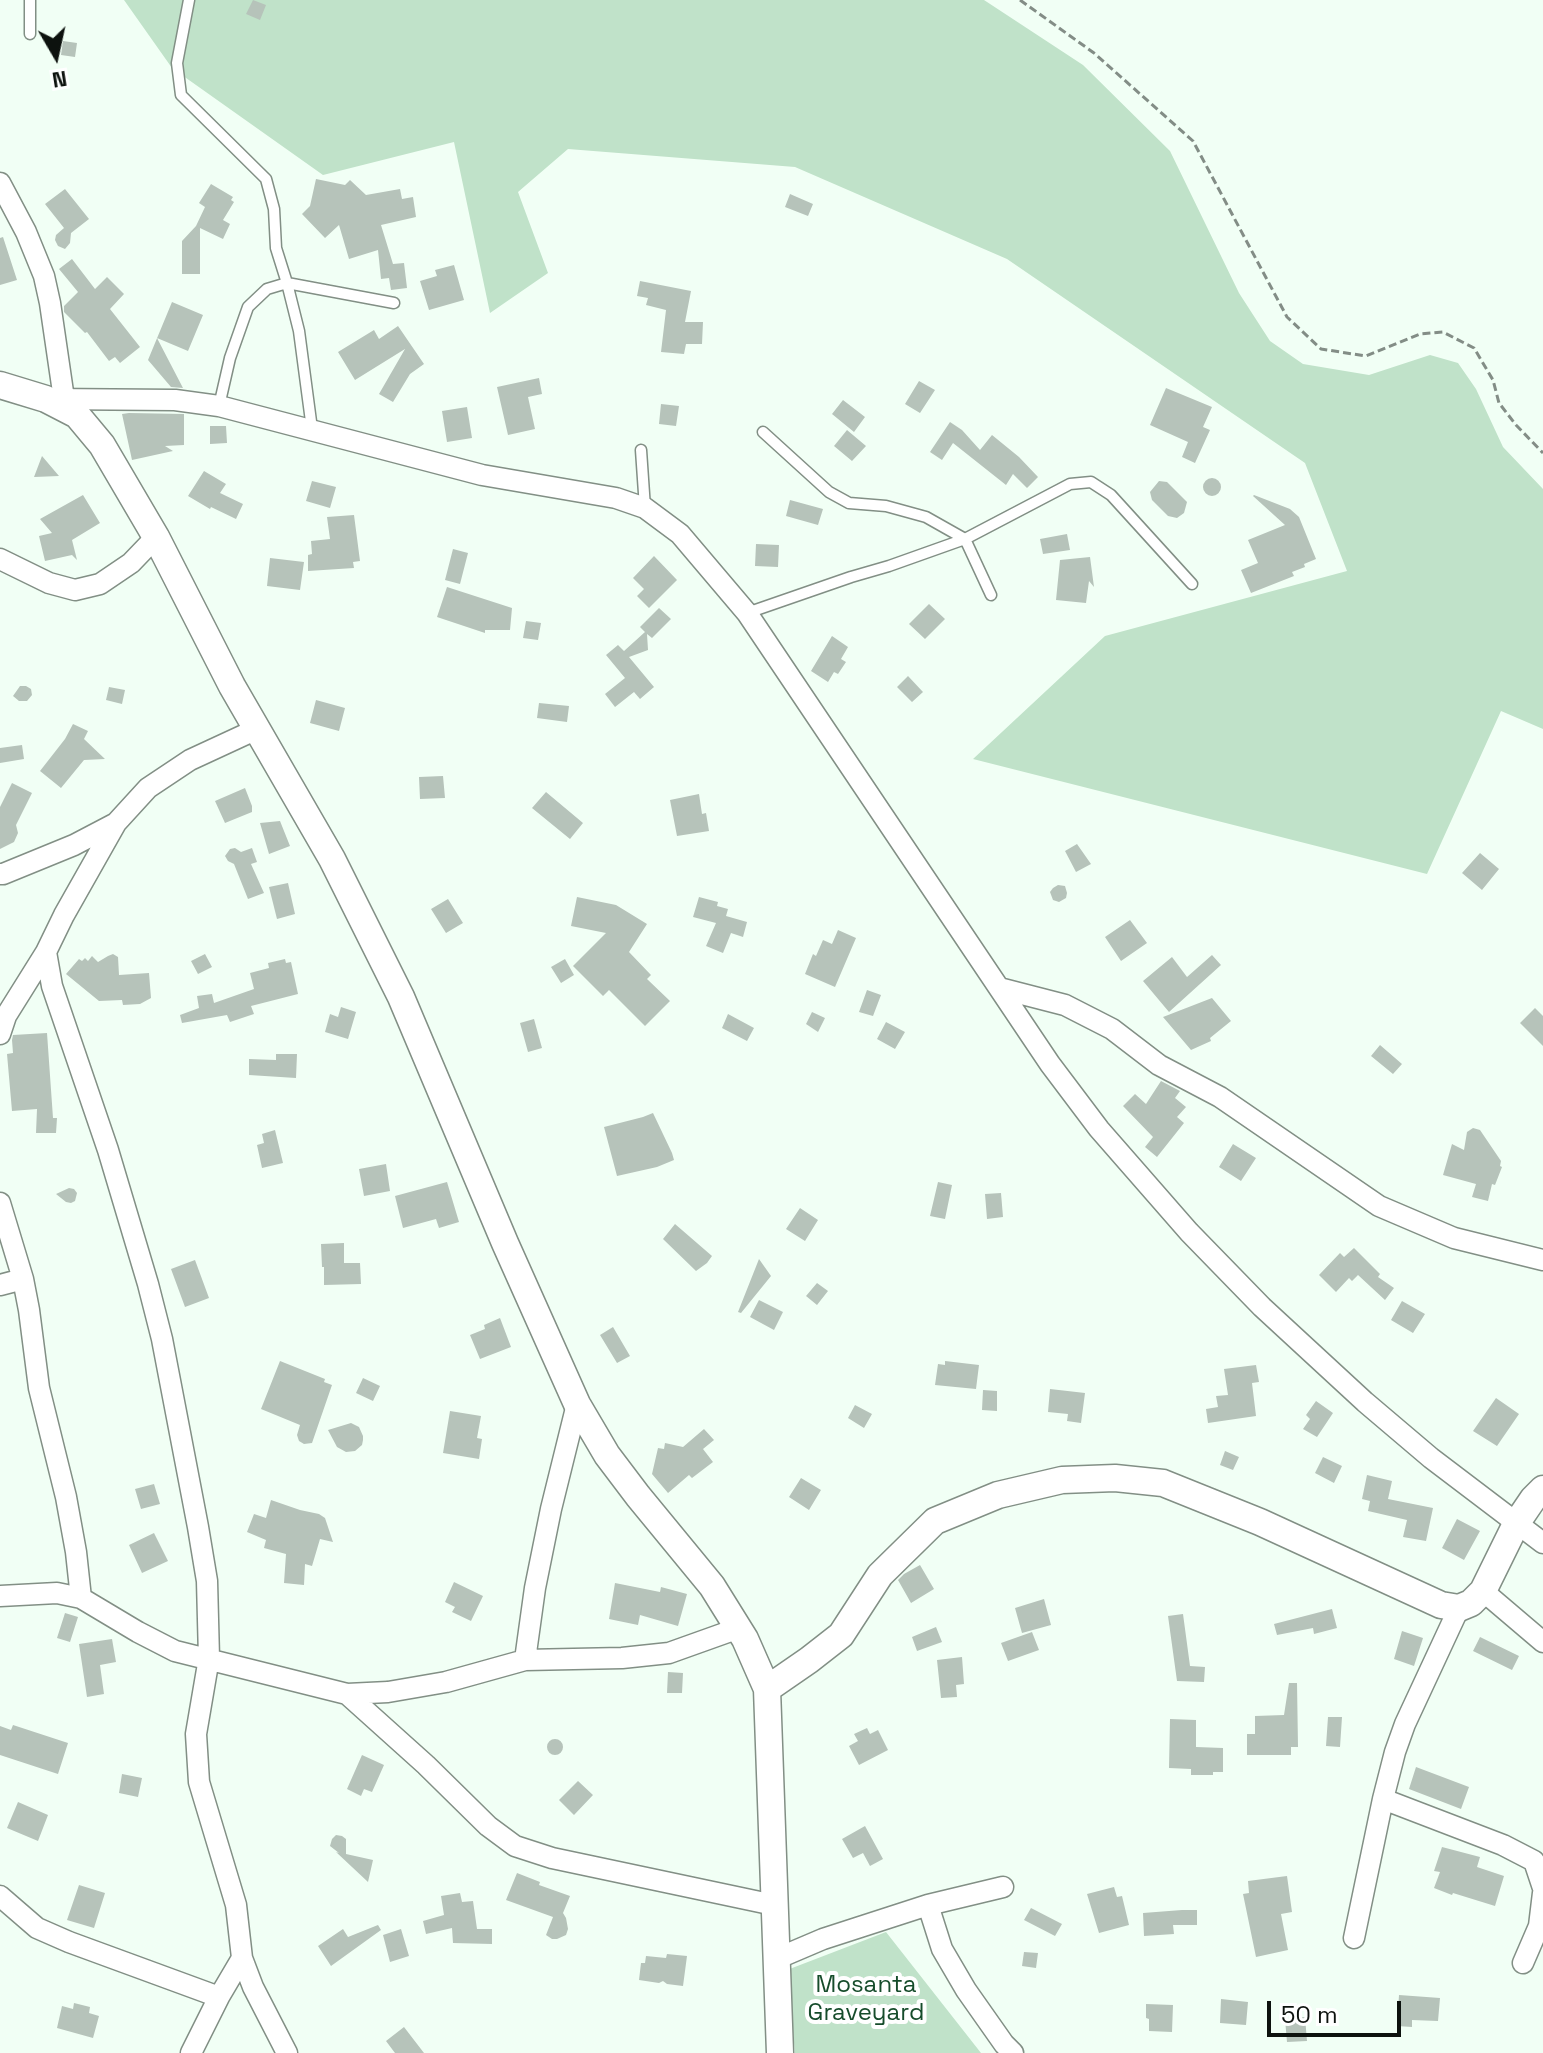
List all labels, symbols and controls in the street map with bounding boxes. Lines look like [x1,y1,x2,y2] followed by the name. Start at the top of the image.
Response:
[16,16,96,96] north arrow
[50,65,69,95] text: N
[808,1971,924,2027] park label: Mosanta Graveyard
[1271,1985,1405,2035] scale bar
[1281,1999,1338,2030] text: 50 m

